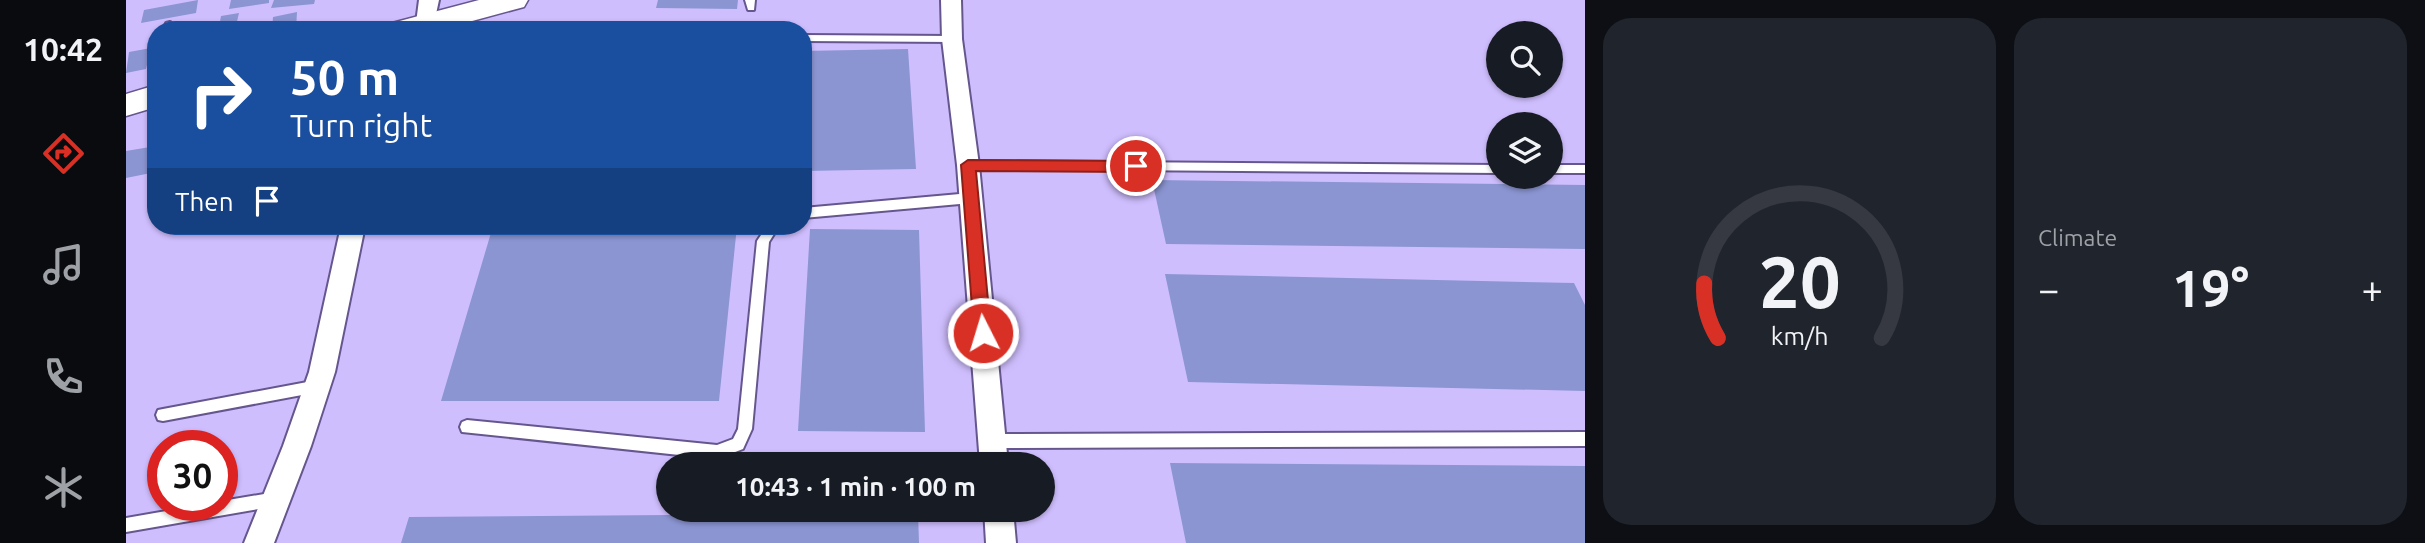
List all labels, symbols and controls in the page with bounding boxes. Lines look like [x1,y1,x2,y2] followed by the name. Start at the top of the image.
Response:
[1486,21,1563,189] map controls
[1486,21,1563,98] button: search
[23,31,103,67] text: 10:42
[175,49,266,140] icon: right
[290,49,399,104] text: 50 m
[290,107,432,143] text: Turn right
[1486,112,1563,189] button: layers
[39,129,88,178] icon: directions
[1106,136,1166,196] pin
[1117,147,1155,185] icon: arrive
[248,182,286,220] icon: arrive
[175,187,234,216] text: Then
[2038,225,2117,250] text: Climate
[39,240,88,289] icon: music
[1758,240,1841,322] text: 20
[2172,259,2249,317] text: 19°
[2038,268,2059,310] text: −
[2362,268,2383,310] text: +
[946,296,1020,370] position arrow
[1771,321,1828,349] text: km/h
[39,352,88,401] icon: phone
[147,430,238,521] speed limit sign: 30
[39,463,88,512] icon: climate
[735,472,976,501] text: 10:43 · 1 min · 100 m

